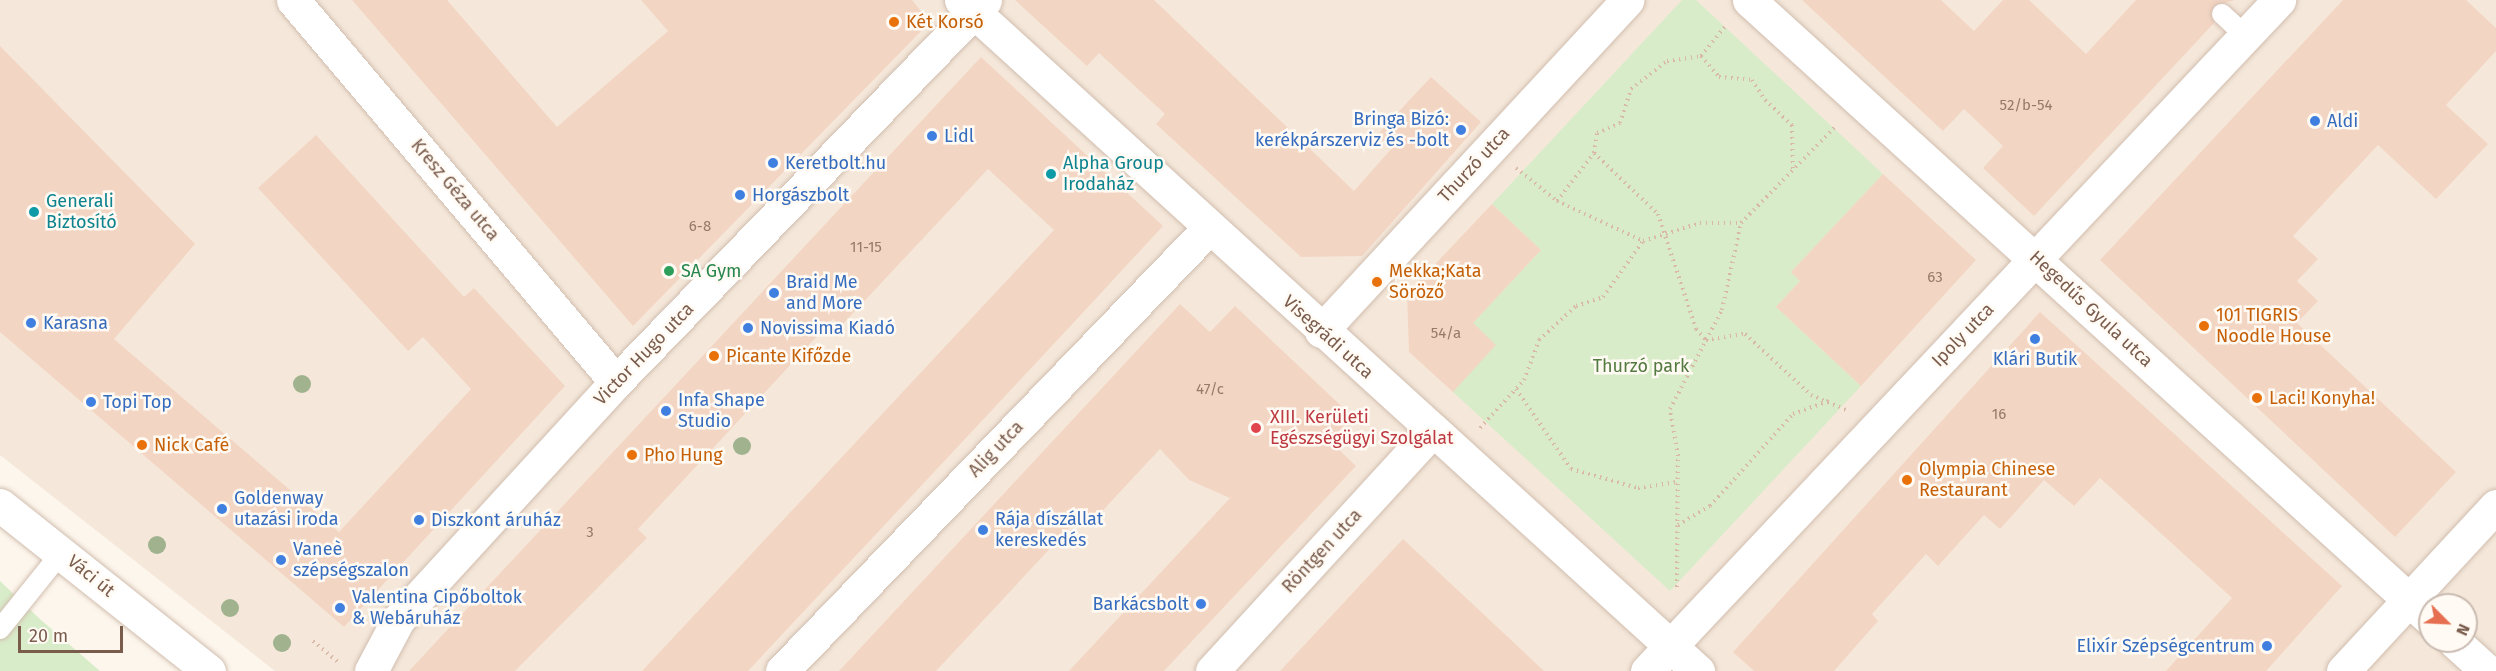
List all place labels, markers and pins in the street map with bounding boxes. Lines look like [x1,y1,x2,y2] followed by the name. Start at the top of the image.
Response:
[906,11,984,33] place label: Két Korsó
[887,15,901,29] marker: Két Korsó
[1255,109,1449,152] place label: Bringa Bizó: kerékpárszerviz és -bolt
[2327,110,2358,132] place label: Aldi
[2308,114,2322,128] marker: Aldi
[1454,123,1468,137] marker: Bringa Bizó: kerékpárszerviz és -bolt
[944,125,974,147] place label: Lidl
[925,129,939,143] marker: Lidl
[785,152,886,174] place label: Keretbolt.hu
[1063,153,1164,195] place label: Alpha Group Irodaház
[766,156,780,170] marker: Keretbolt.hu
[1044,167,1058,181] marker: Alpha Group Irodaház
[752,184,849,206] place label: Horgászbolt
[733,188,747,202] marker: Horgászbolt
[46,191,117,234] place label: Generali Biztosító
[27,205,41,219] marker: Generali Biztosító
[681,260,741,282] place label: SA Gym
[1389,261,1482,304] place label: Mekka;Kata Söröző
[662,264,676,278] marker: SA Gym
[786,272,863,314] place label: Braid Me and More
[1370,275,1384,289] marker: Mekka;Kata Söröző
[767,286,781,300] marker: Braid Me and More
[2216,305,2331,348] place label: 101 TIGRIS Noodle House
[43,312,108,334] place label: Karasna
[24,316,38,330] marker: Karasna
[760,317,895,339] place label: Novissima Kiadó
[2197,319,2211,333] marker: 101 TIGRIS Noodle House
[741,321,755,335] marker: Novissima Kiadó
[2028,332,2042,346] marker: Klári Butik
[726,345,851,367] place label: Picante Kifőzde
[1993,348,2077,370] place label: Klári Butik
[707,349,721,363] marker: Picante Kifőzde
[2269,387,2375,409] place label: Laci! Konyha!
[678,390,765,432] place label: Infa Shape Studio
[103,391,172,413] place label: Topi Top
[2250,391,2264,405] marker: Laci! Konyha!
[84,395,98,409] marker: Topi Top
[659,404,673,418] marker: Infa Shape Studio
[1270,407,1453,450] place label: XIII. Kerületi Egészségügyi Szolgálat
[1247,419,1265,437] marker: XIII. Kerületi Egészségügyi Szolgálat
[154,434,229,456] place label: Nick Café
[135,438,149,452] marker: Nick Café
[644,444,723,466] place label: Pho Hung
[625,448,639,462] marker: Pho Hung
[1919,459,2055,502] place label: Olympia Chinese Restaurant
[1900,473,1914,487] marker: Olympia Chinese Restaurant
[234,488,339,530] place label: Goldenway utazási iroda
[215,502,229,516] marker: Goldenway utazási iroda
[431,509,561,531] place label: Diszkont áruház
[995,509,1103,552] place label: Rája díszállat kereskedés
[412,513,426,527] marker: Diszkont áruház
[976,523,990,537] marker: Rája díszállat kereskedés
[293,539,409,582] place label: Vaneè szépségszalon
[274,553,288,567] marker: Vaneè szépségszalon
[352,587,522,630] place label: Valentina Cipőboltok & Webáruház
[1093,593,1189,615] place label: Barkácsbolt
[1194,597,1208,611] marker: Barkácsbolt
[333,601,347,615] marker: Valentina Cipőboltok & Webáruház
[2077,635,2255,657] place label: Elixír Szépségcentrum
[2260,639,2274,653] marker: Elixír Szépségcentrum

